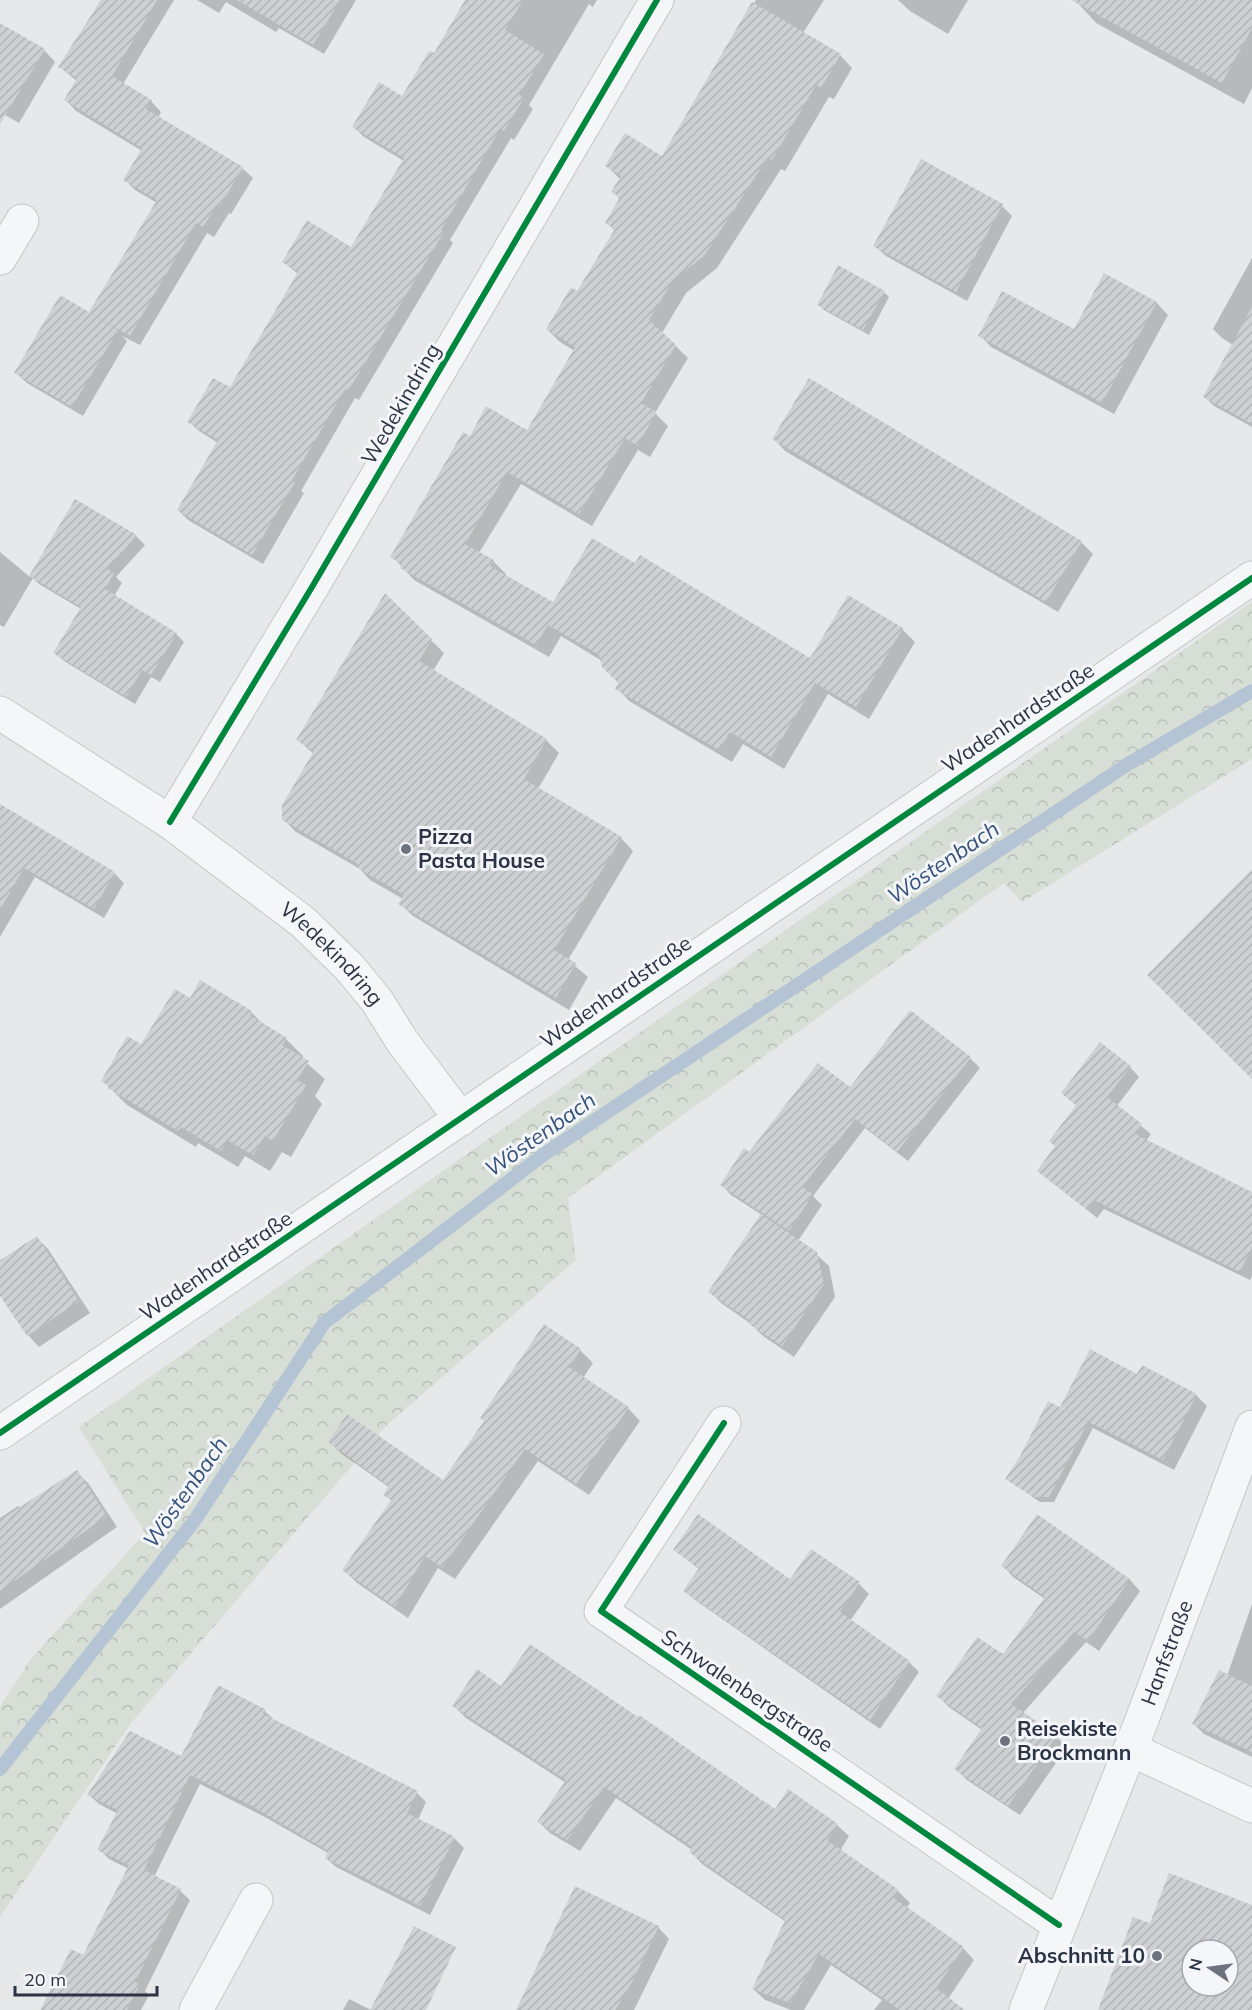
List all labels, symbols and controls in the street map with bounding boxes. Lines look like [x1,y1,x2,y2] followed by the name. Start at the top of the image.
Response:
[355,338,445,469] street label: Wedekindring
[936,656,1099,778] street label: Wadenhardstraße
[882,814,1004,910] water label: Wöstenbach
[418,823,545,873] place label: Pizza Pasta House
[399,842,413,856] marker: Pizza Pasta House
[276,896,389,1010] street label: Wedekindring
[535,929,696,1053] street label: Wadenhardstraße
[479,1085,601,1183] water label: Wöstenbach
[134,1204,297,1326] street label: Wadenhardstraße
[136,1431,234,1553] water label: Wöstenbach
[1135,1596,1198,1709] street label: Hanfstraße
[657,1623,838,1757] street label: Schwalenbergstraße
[1017,1715,1131,1765] place label: Reisekiste Brockmann
[998,1734,1012,1748] marker: Reisekiste Brockmann
[1180,1938,1240,1998] north arrow
[1018,1942,1145,1968] place label: Abschnitt 10
[1150,1949,1164,1963] marker: Abschnitt 10
[1184,1956,1206,1973] text: N
[15,1959,158,1997] scale bar
[24,1968,66,1991] text: 20 m

